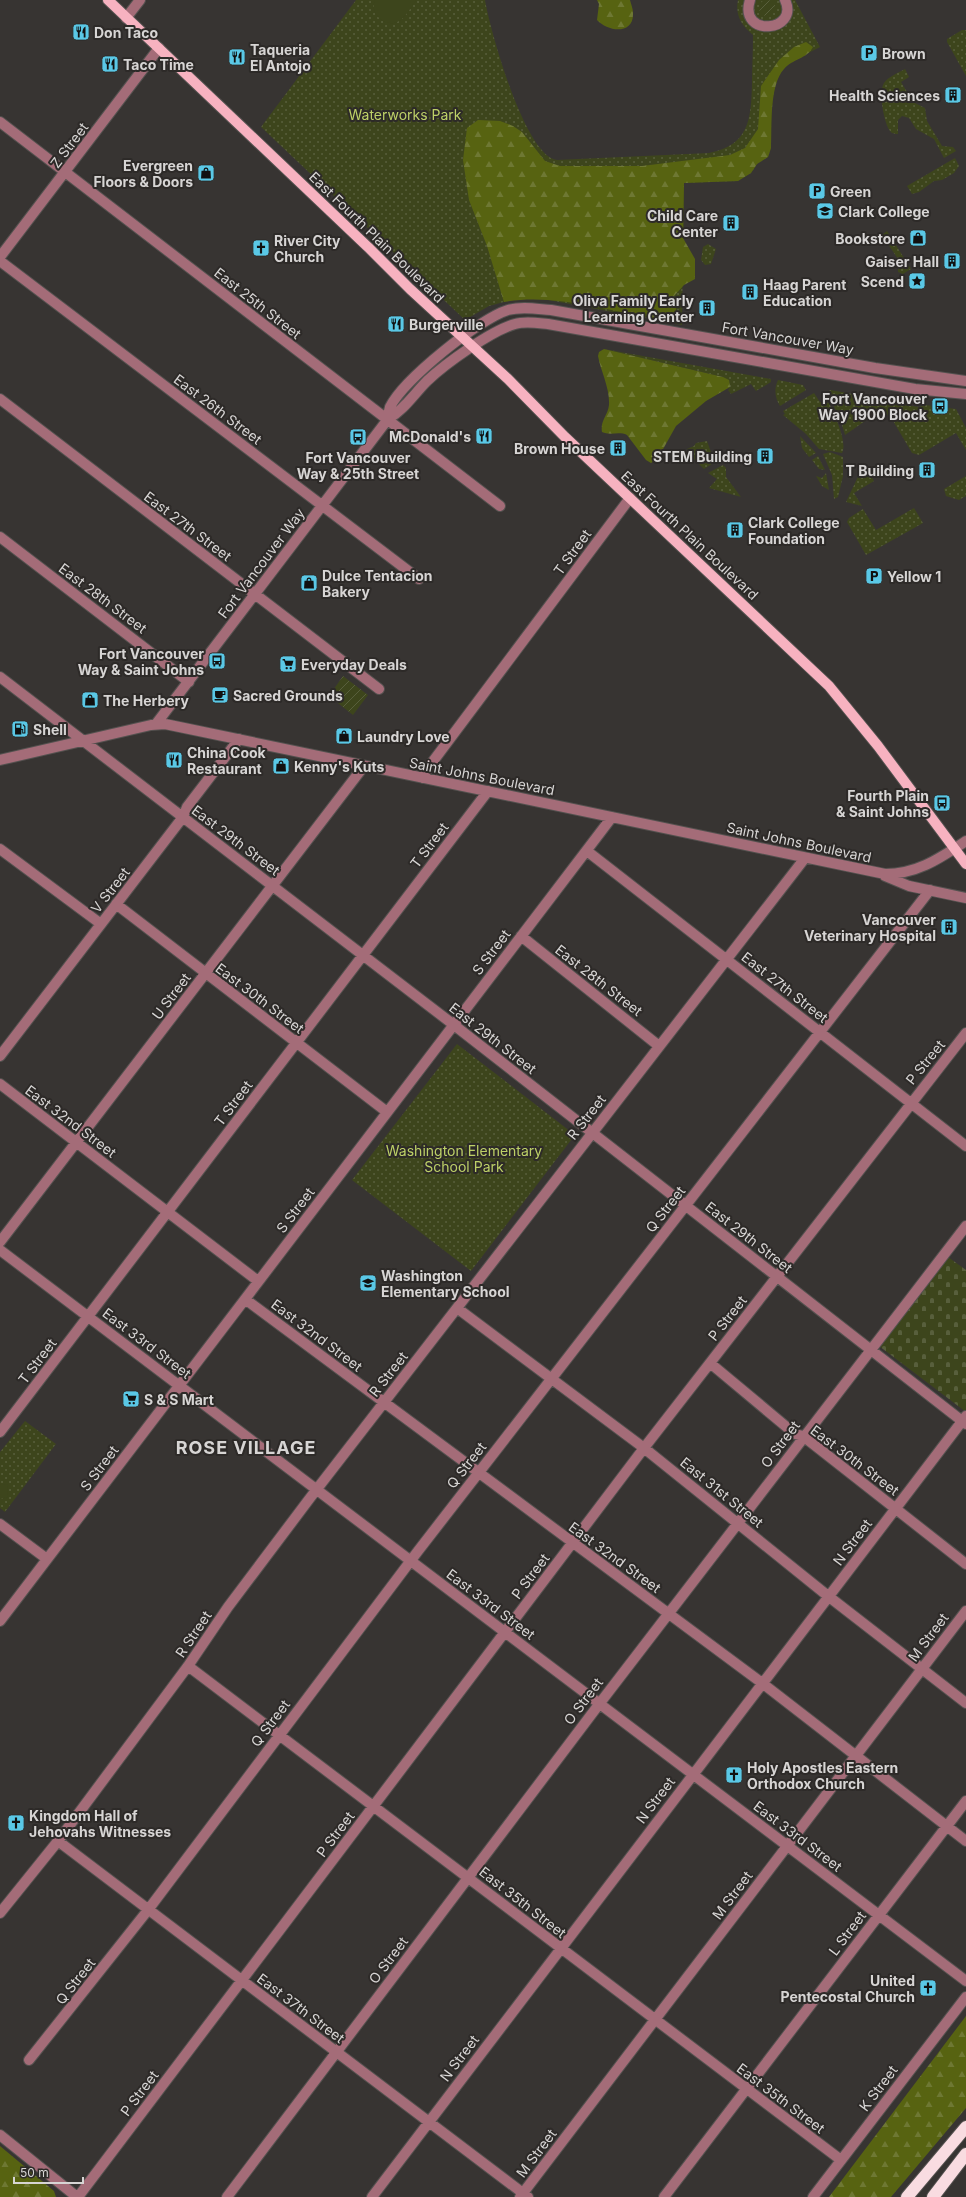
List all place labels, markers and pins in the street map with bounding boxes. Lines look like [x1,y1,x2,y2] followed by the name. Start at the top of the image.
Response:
[71,22,91,42] restaurant icon: Don Taco
[94,24,158,41] place label: Don Taco
[250,41,311,74] place label: Taqueria El Antojo
[859,43,879,63] parking icon: Brown
[882,45,926,62] place label: Brown
[227,47,247,67] restaurant icon: Taqueria El Antojo
[100,54,120,74] restaurant icon: Taco Time
[123,56,194,73] place label: Taco Time
[943,85,963,105] building icon: Health Sciences
[829,87,940,104] place label: Health Sciences
[93,157,193,190] place label: Evergreen Floors & Doors
[196,163,216,183] shop icon: Evergreen Floors & Doors
[807,181,827,201] parking icon: Green
[830,183,871,200] place label: Green
[815,201,835,221] school or university icon: Clark College
[838,203,930,220] place label: Clark College
[647,207,718,240] place label: Child Care Center
[721,213,741,233] building icon: Child Care Center
[908,228,928,248] shop icon: Bookstore
[835,230,905,247] place label: Bookstore
[274,232,341,265] place label: River City Church
[251,238,271,258] church icon: River City Church
[942,251,962,271] building icon: Gaiser Hall
[865,253,939,270] place label: Gaiser Hall
[907,271,927,291] place icon: Scend
[861,273,904,290] place label: Scend
[763,276,846,309] place label: Haag Parent Education
[740,282,760,302] building icon: Haag Parent Education
[573,292,695,325] place label: Oliva Family Early Learning Center
[697,298,717,318] building icon: Oliva Family Early Learning Center
[386,314,406,334] restaurant icon: Burgerville
[409,316,484,333] place label: Burgerville
[818,390,928,423] place label: Fort Vancouver Way 1900 Block
[930,396,950,416] bus stop icon: Fort Vancouver Way 1900 Block
[474,426,494,446] restaurant icon: McDonald's
[348,427,368,447] bus stop icon: Fort Vancouver Way & 25th Street
[389,428,471,445] place label: McDonald's
[608,438,628,458] building icon: Brown House
[514,440,605,457] place label: Brown House
[755,446,775,466] building icon: STEM Building
[653,448,752,465] place label: STEM Building
[297,449,419,482] place label: Fort Vancouver Way & 25th Street
[917,460,937,480] building icon: T Building
[846,462,914,479] place label: T Building
[748,514,840,547] place label: Clark College Foundation
[725,520,745,540] building icon: Clark College Foundation
[864,566,884,586] parking icon: Yellow 1
[322,567,432,600] place label: Dulce Tentacion Bakery
[887,568,941,585] place label: Yellow 1
[299,573,319,593] shop icon: Dulce Tentacion Bakery
[78,645,204,678] place label: Fort Vancouver Way & Saint Johns
[207,651,227,671] bus stop icon: Fort Vancouver Way & Saint Johns
[278,654,298,674] supermarket icon: Everyday Deals
[301,656,407,673] place label: Everyday Deals
[210,685,230,705] cafe icon: Sacred Grounds
[233,687,343,704] place label: Sacred Grounds
[80,690,100,710] shop icon: The Herbery
[103,692,190,709] place label: The Herbery
[10,719,30,739] fuel station icon: Shell
[33,721,67,738] place label: Shell
[334,726,354,746] shop icon: Laundry Love
[357,728,450,745] place label: Laundry Love
[187,744,267,777] place label: China Cook Restaurant
[164,750,184,770] restaurant icon: China Cook Restaurant
[271,756,291,776] shop icon: Kenny's Kuts
[294,758,385,775] place label: Kenny's Kuts
[836,787,929,820] place label: Fourth Plain & Saint Johns
[932,793,952,813] bus stop icon: Fourth Plain & Saint Johns
[804,911,936,944] place label: Vancouver Veterinary Hospital
[939,917,959,937] building icon: Vancouver Veterinary Hospital
[381,1267,510,1300] place label: Washington Elementary School
[358,1273,378,1293] school or university icon: Washington Elementary School
[121,1389,141,1409] supermarket icon: S & S Mart
[144,1391,214,1408] place label: S & S Mart
[747,1759,898,1792] place label: Holy Apostles Eastern Orthodox Church
[724,1765,744,1785] church icon: Holy Apostles Eastern Orthodox Church
[29,1807,171,1840] place label: Kingdom Hall of Jehovahs Witnesses
[6,1813,26,1833] church icon: Kingdom Hall of Jehovahs Witnesses
[780,1972,915,2005] place label: United Pentecostal Church
[918,1978,938,1998] church icon: United Pentecostal Church

